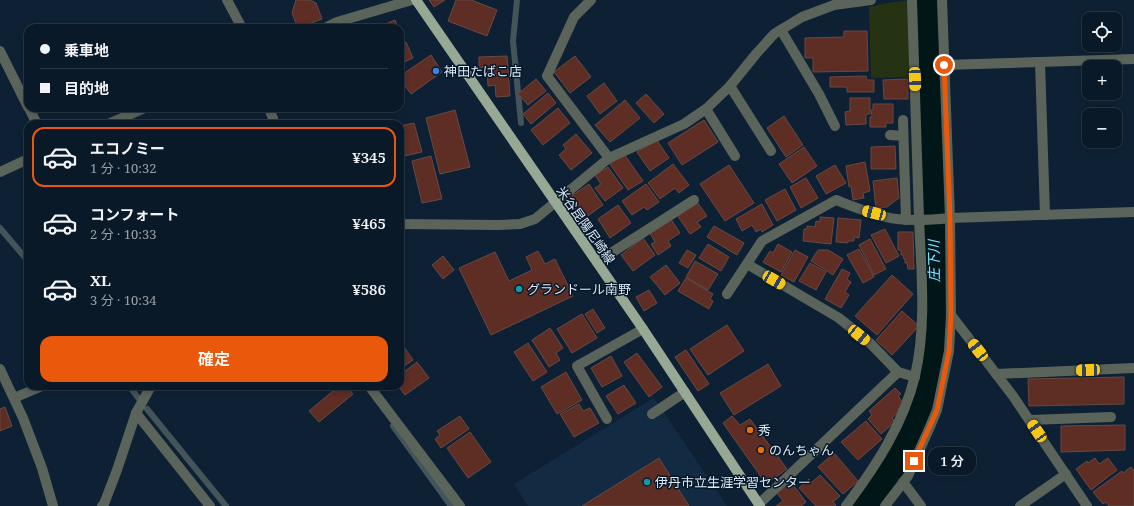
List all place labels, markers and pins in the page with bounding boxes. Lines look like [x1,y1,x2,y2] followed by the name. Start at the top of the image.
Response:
[444,62,522,80] place label: 神田たばこ店
[431,66,441,76] marker: 神田たばこ店
[527,280,631,298] place label: グランドール南野
[514,284,524,294] marker: グランドール南野
[758,421,771,439] place label: 秀
[745,425,755,435] marker: 秀
[769,441,834,459] place label: のんちゃん
[756,445,766,455] marker: のんちゃん
[655,473,811,491] place label: 伊丹市立生涯学習センター
[642,477,652,487] marker: 伊丹市立生涯学習センター

